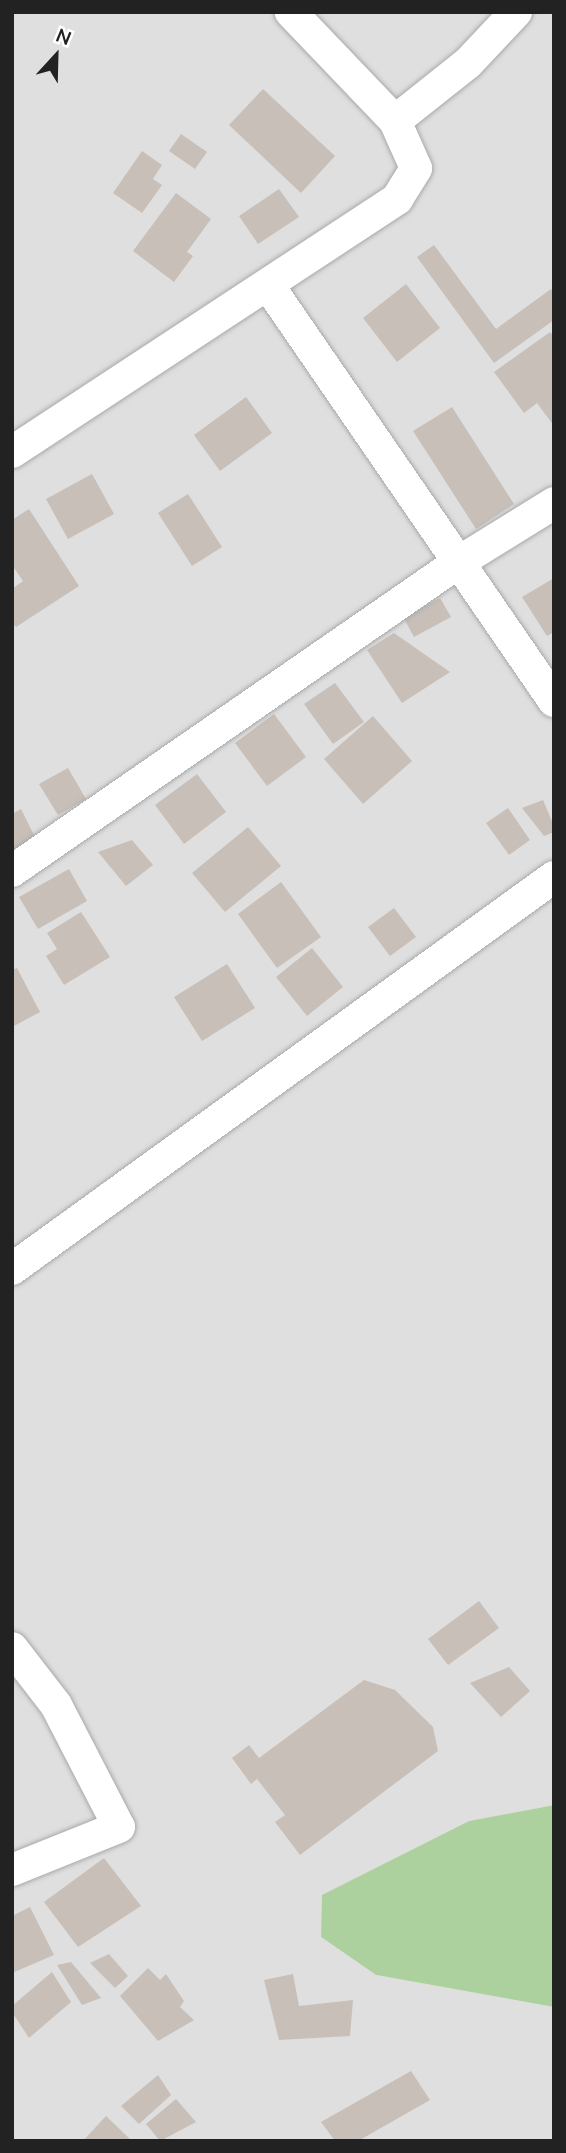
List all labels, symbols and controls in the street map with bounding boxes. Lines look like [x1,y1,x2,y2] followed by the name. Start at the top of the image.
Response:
[21,21,91,91] north arrow
[53,23,75,50] text: N

